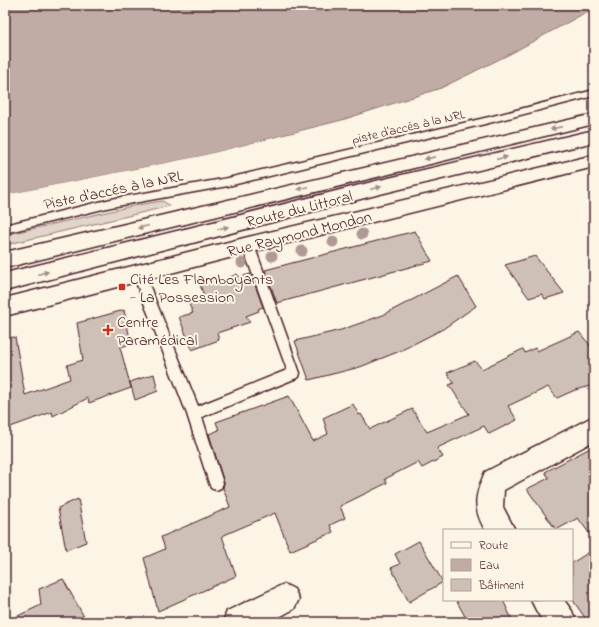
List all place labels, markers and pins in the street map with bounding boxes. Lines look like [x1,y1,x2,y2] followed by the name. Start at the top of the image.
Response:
[130,268,273,310] place label: Cité Les Flamboyants - La Possession
[117,282,127,292] marker: Cité Les Flamboyants - La Possession
[117,311,198,353] place label: Centre Paramédical
[102,324,114,336] marker: Centre Paramédical

